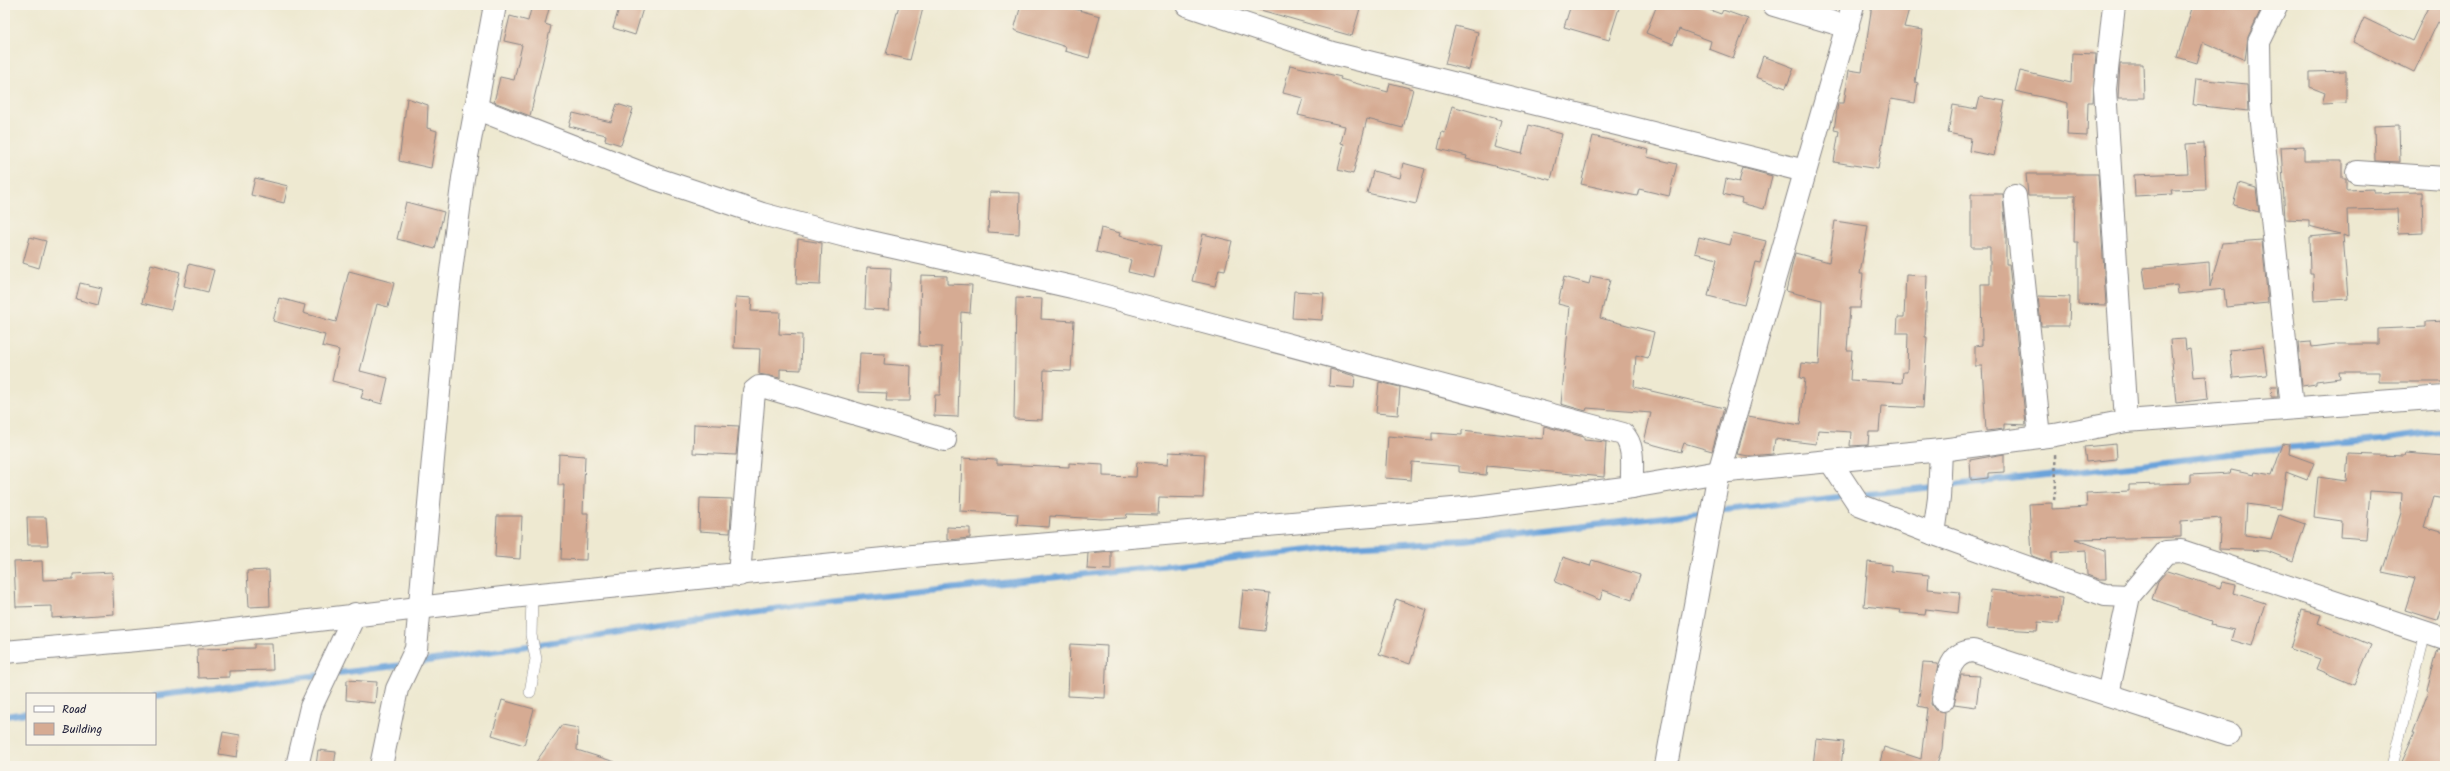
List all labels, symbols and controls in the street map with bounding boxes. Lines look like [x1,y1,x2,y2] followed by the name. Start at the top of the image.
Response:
[26,693,156,745] legend
[62,700,87,719] text: Road
[62,720,102,739] text: Building

